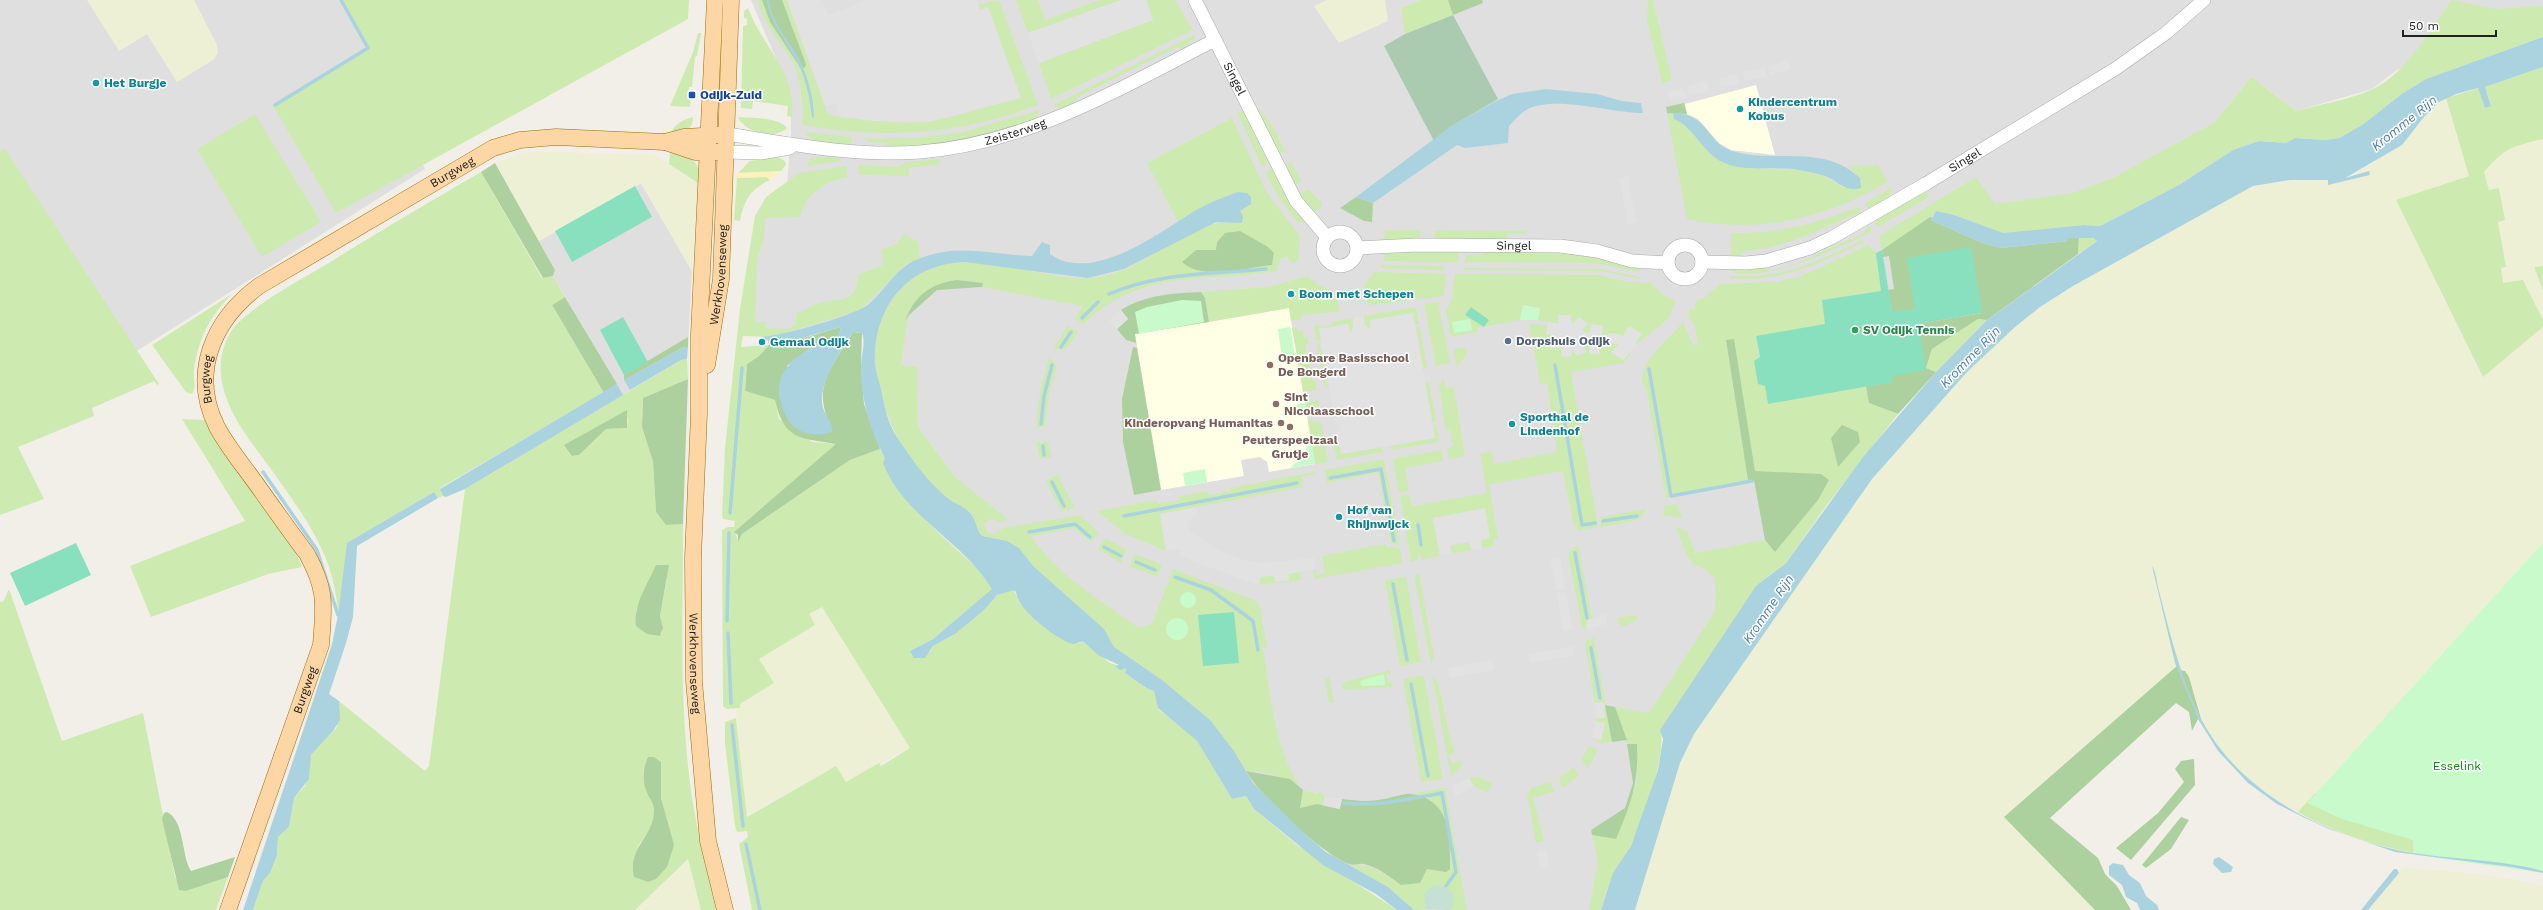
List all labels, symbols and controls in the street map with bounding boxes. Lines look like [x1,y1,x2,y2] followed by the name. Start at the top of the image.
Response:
[2403,12,2496,38] scale bar
[2409,19,2439,33] text: 50 m
[1220,60,1249,98] street label: Singel
[104,76,167,90] place label: Het Burgje
[91,78,101,88] marker: Het Burgje
[700,88,762,102] place label: Odijk-Zuid
[687,90,697,100] marker: Odijk-Zuid
[2368,92,2440,154] water label: Kromme Rijn
[1748,95,1837,123] place label: Kindercentrum Kobus
[1735,104,1745,114] marker: Kindercentrum Kobus
[983,115,1049,148] street label: Zeisterweg
[1946,145,1984,175] street label: Singel
[427,153,478,191] street label: Burgweg
[707,224,730,326] street label: Werkhovenseweg
[1496,239,1532,253] street label: Singel
[1299,287,1414,301] place label: Boom met Schepen
[1286,289,1296,299] marker: Boom met Schepen
[1863,323,1955,337] place label: SV Odijk Tennis
[1937,323,2003,391] water label: Kromme Rijn
[1850,325,1860,335] marker: SV Odijk Tennis
[1516,334,1610,348] place label: Dorpshuis Odijk
[770,335,850,349] place label: Gemaal Odijk
[1503,336,1513,346] marker: Dorpshuis Odijk
[757,337,767,347] marker: Gemaal Odijk
[1278,351,1409,379] place label: Openbare Basisschool De Bongerd
[198,353,216,405] street label: Burgweg
[1265,360,1275,370] marker: Openbare Basisschool De Bongerd
[1284,390,1374,418] place label: Sint Nicolaasschool
[1271,399,1281,409] marker: Sint Nicolaasschool
[1520,410,1589,438] place label: Sporthal de Lindenhof
[1124,416,1274,430] place label: Kinderopvang Humanitas
[1276,418,1286,428] marker: Kinderopvang Humanitas
[1507,419,1517,429] marker: Sporthal de Lindenhof
[1285,422,1295,432] marker: Peuterspeelzaal Grutje
[1242,433,1338,461] place label: Peuterspeelzaal Grutje
[1347,503,1410,531] place label: Hof van Rhijnwijck
[1334,512,1344,522] marker: Hof van Rhijnwijck
[1740,572,1797,646] water label: Kromme Rijn
[686,613,704,715] street label: Werkhovenseweg
[290,664,320,716] street label: Burgweg
[2433,759,2481,773] park label: Esselink

